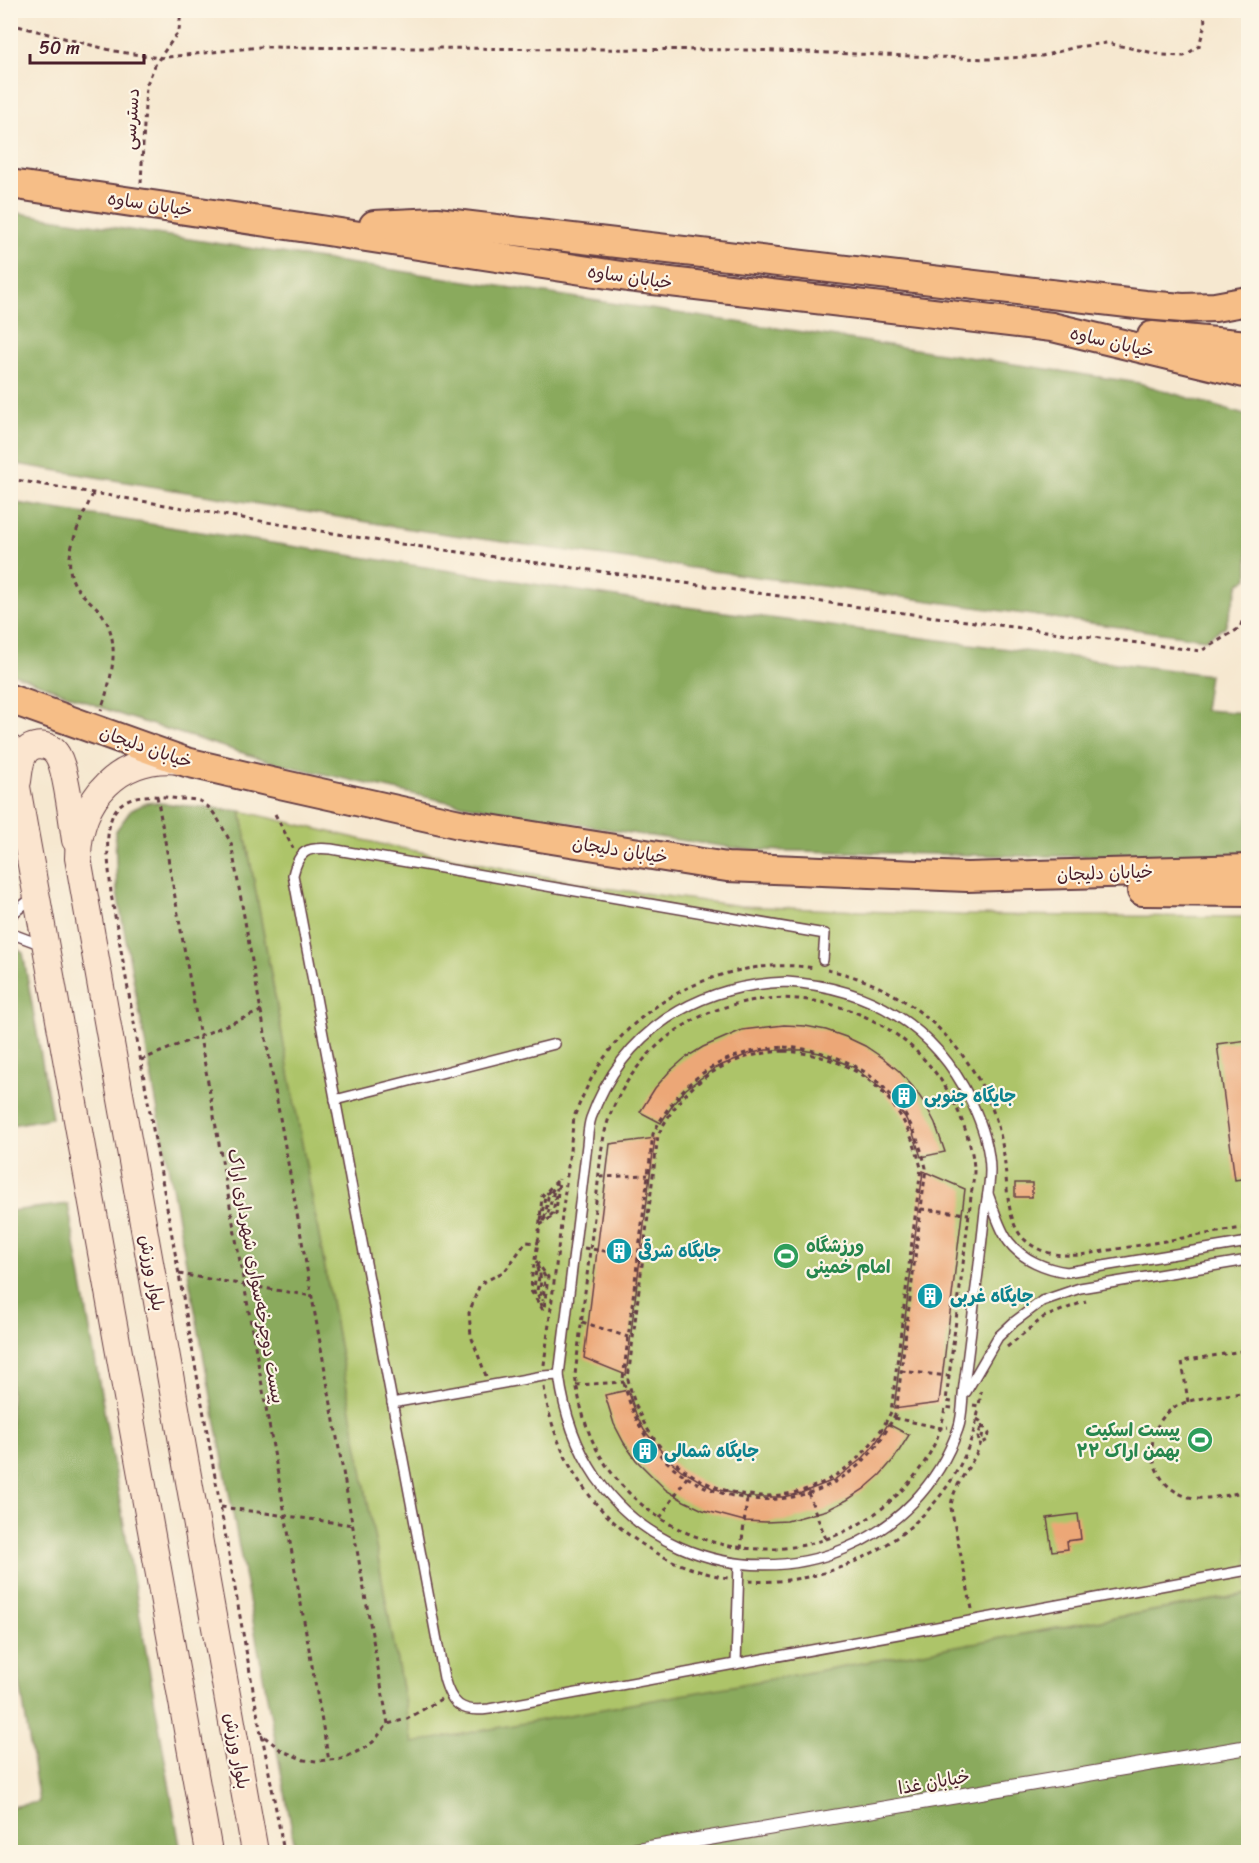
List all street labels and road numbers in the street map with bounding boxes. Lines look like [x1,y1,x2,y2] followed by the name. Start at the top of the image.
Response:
[113,87,149,151] street label: دسترسی
[105,182,195,226] street label: خیابان ساوه
[585,255,675,299] street label: خیابان ساوه
[1067,317,1157,367] street label: خیابان ساوه
[95,716,197,778] street label: خیابان دلیجان
[570,827,670,873] street label: خیابان دلیجان
[1056,855,1154,891] street label: خیابان دلیجان
[218,1146,294,1406] street label: پیست دوچرخه‌سواری شهرداری اراک
[130,1232,174,1314] street label: بلوار ورزش
[215,1710,259,1792] street label: بلوار ورزش
[896,1760,972,1804] street label: خیابان غذا

